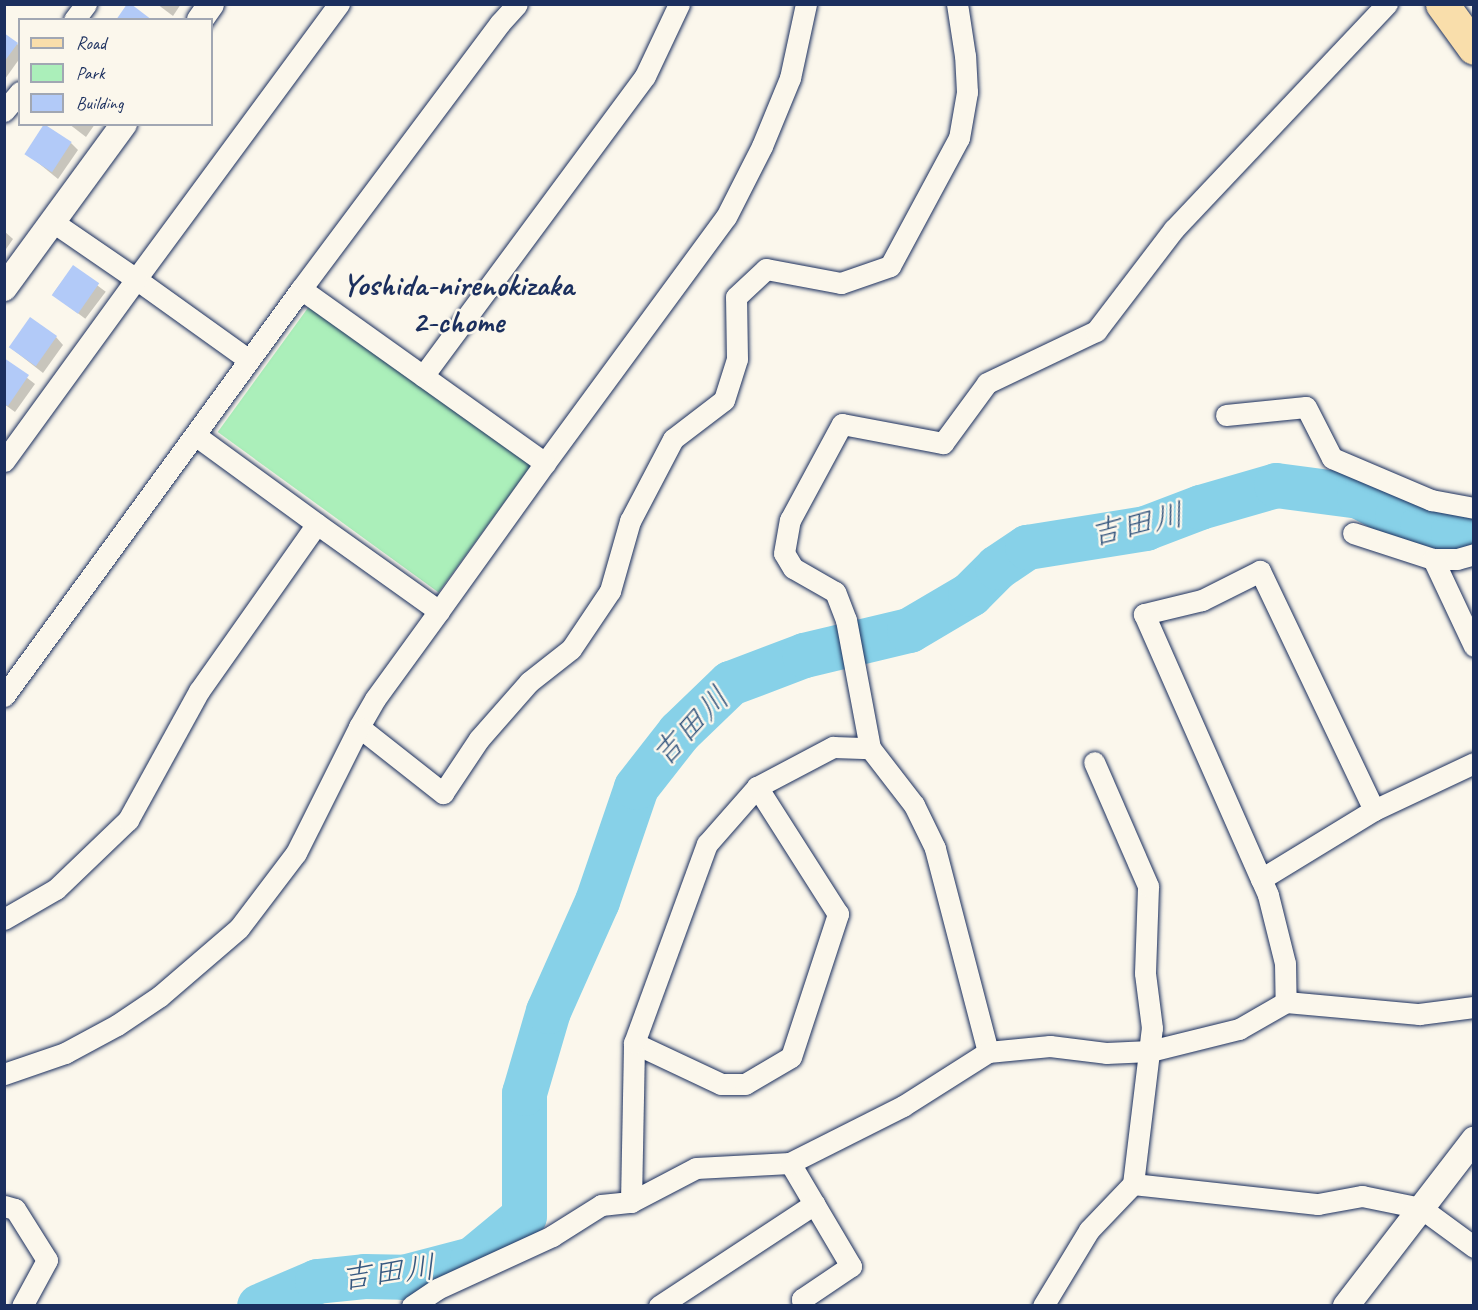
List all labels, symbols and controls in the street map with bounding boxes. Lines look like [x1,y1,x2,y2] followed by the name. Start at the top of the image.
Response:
[18,18,213,126] legend
[76,32,106,54] text: Road
[76,62,105,84] text: Park
[76,92,123,114] text: Building
[342,267,574,342] district label: Yoshida-nirenokizaka 2-chome
[1086,495,1188,555] water label: 吉田川
[644,679,738,775] water label: 吉田川
[338,1248,438,1298] water label: 吉田川

